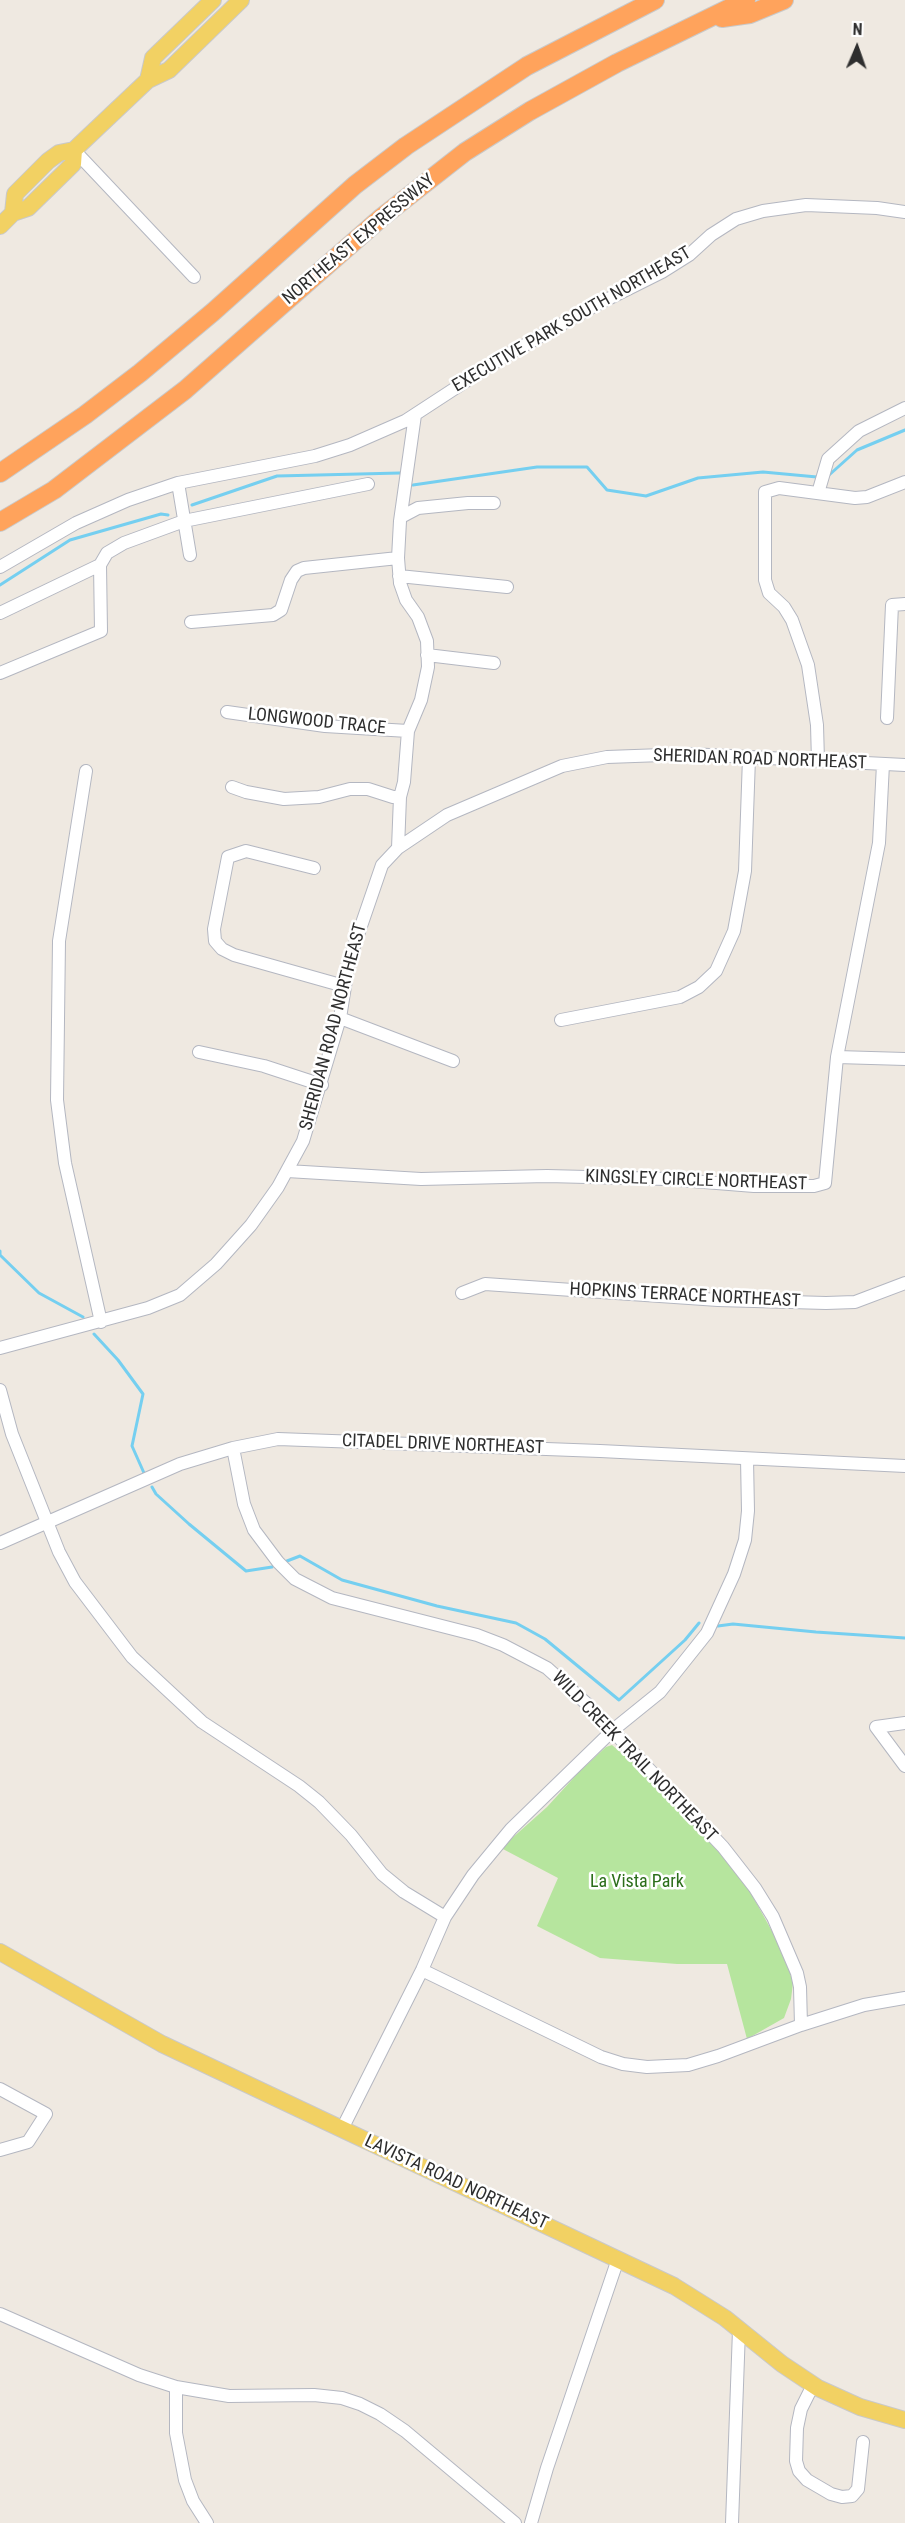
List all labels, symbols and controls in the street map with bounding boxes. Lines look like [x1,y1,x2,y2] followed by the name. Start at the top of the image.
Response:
[827,18,887,78] north arrow
[852,20,863,39] text: N
[279,170,439,310] street label: NORTHEAST EXPRESSWAY
[449,243,695,397] street label: EXECUTIVE PARK SOUTH NORTHEAST
[247,704,387,740] street label: LONGWOOD TRACE
[653,745,867,775] street label: SHERIDAN ROAD NORTHEAST
[296,921,372,1133] street label: SHERIDAN ROAD NORTHEAST
[585,1166,807,1196] street label: KINGSLEY CIRCLE NORTHEAST
[569,1279,801,1313] street label: HOPKINS TERRACE NORTHEAST
[342,1431,544,1459] street label: CITADEL DRIVE NORTHEAST
[547,1667,721,1847] street label: WILD CREEK TRAIL NORTHEAST
[590,1871,684,1893] park label: La Vista Park
[361,2131,551,2235] street label: LAVISTA ROAD NORTHEAST

